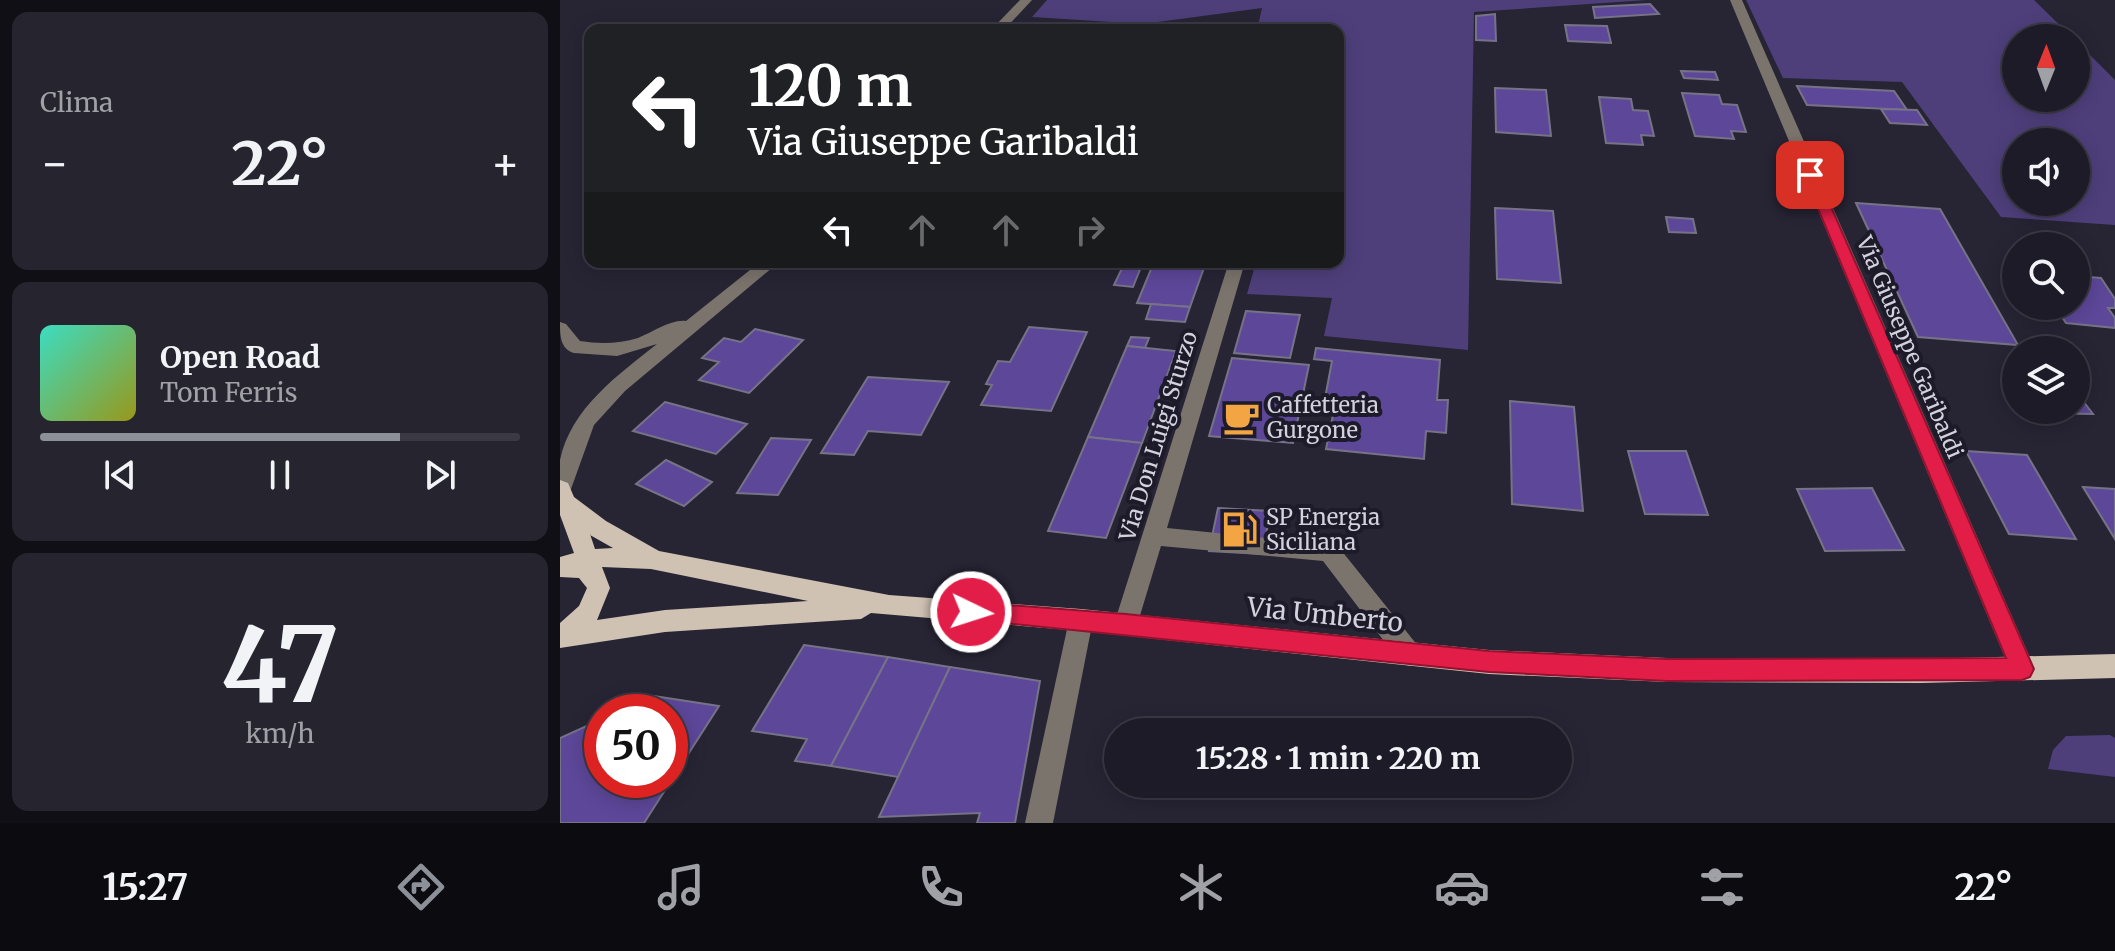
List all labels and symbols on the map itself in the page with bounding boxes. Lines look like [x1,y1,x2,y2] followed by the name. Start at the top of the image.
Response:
[2002,24,2090,112] north arrow
[1776,141,1844,209] pin
[1850,231,1970,462] street label: Via Giuseppe Garibaldi
[1112,328,1203,545] street label: Via Don Luigi Sturzo
[1267,391,1379,444] place label: Caffetteria Gurgone
[1222,399,1260,437] cafe icon: Caffetteria Gurgone
[1266,503,1380,556] place label: SP Energia Siciliana
[1221,511,1259,549] fuel station icon: SP Energia Siciliana
[929,570,1013,654] position arrow
[1245,590,1404,639] street label: Via Umberto
[584,694,688,798] speed limit sign: 50

